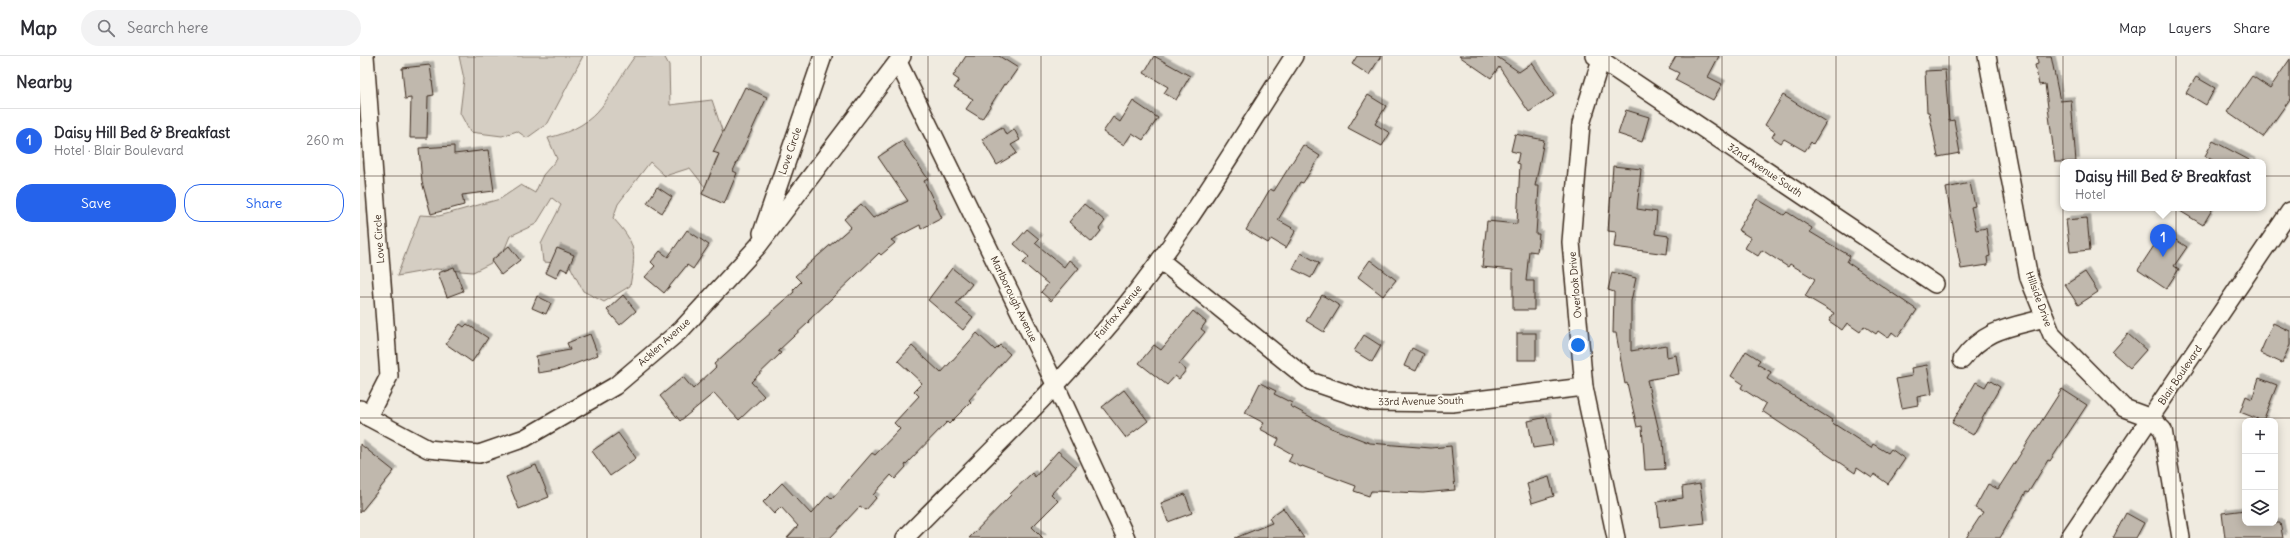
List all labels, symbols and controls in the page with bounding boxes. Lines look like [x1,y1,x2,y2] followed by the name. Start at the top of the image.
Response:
[81,10,361,46] search box
[20,16,57,40] text: Map
[95,17,117,39] icon: search
[127,18,208,37] text: Search here
[2119,19,2146,37] text: Map
[2168,19,2211,37] text: Layers
[2233,19,2270,37] text: Share
[16,71,72,93] text: Nearby
[54,123,230,142] text: Daisy Hill Bed & Breakfast
[776,126,804,176] street label: Love Circle
[26,132,32,149] text: 1
[306,132,344,149] text: 260 m
[1725,140,1805,200] street label: 32nd Avenue South
[54,142,184,159] text: Hotel · Blair Boulevard
[2060,159,2266,211] popup
[2075,167,2251,186] text: Daisy Hill Bed & Breakfast
[16,184,176,222] button: Save
[184,184,344,222] button: Share
[2075,186,2106,203] text: Hotel
[371,214,387,264] street label: Love Circle
[2150,224,2176,257] pin: 1
[1566,251,1584,319] street label: Overlook Drive
[988,254,1040,344] street label: Marlborough Avenue
[2023,270,2055,328] street label: Hillside Drive
[1092,282,1144,342] street label: Fairfax Avenue
[635,315,693,369] street label: Acklen Avenue
[1568,335,1588,355] your location
[2155,343,2205,407] street label: Blair Boulevard
[1378,394,1464,408] street label: 33rd Avenue South
[2242,418,2278,526] map controls
[2242,418,2278,454] button: +
[2242,454,2278,490] button: −
[2242,490,2278,526] button: layers

